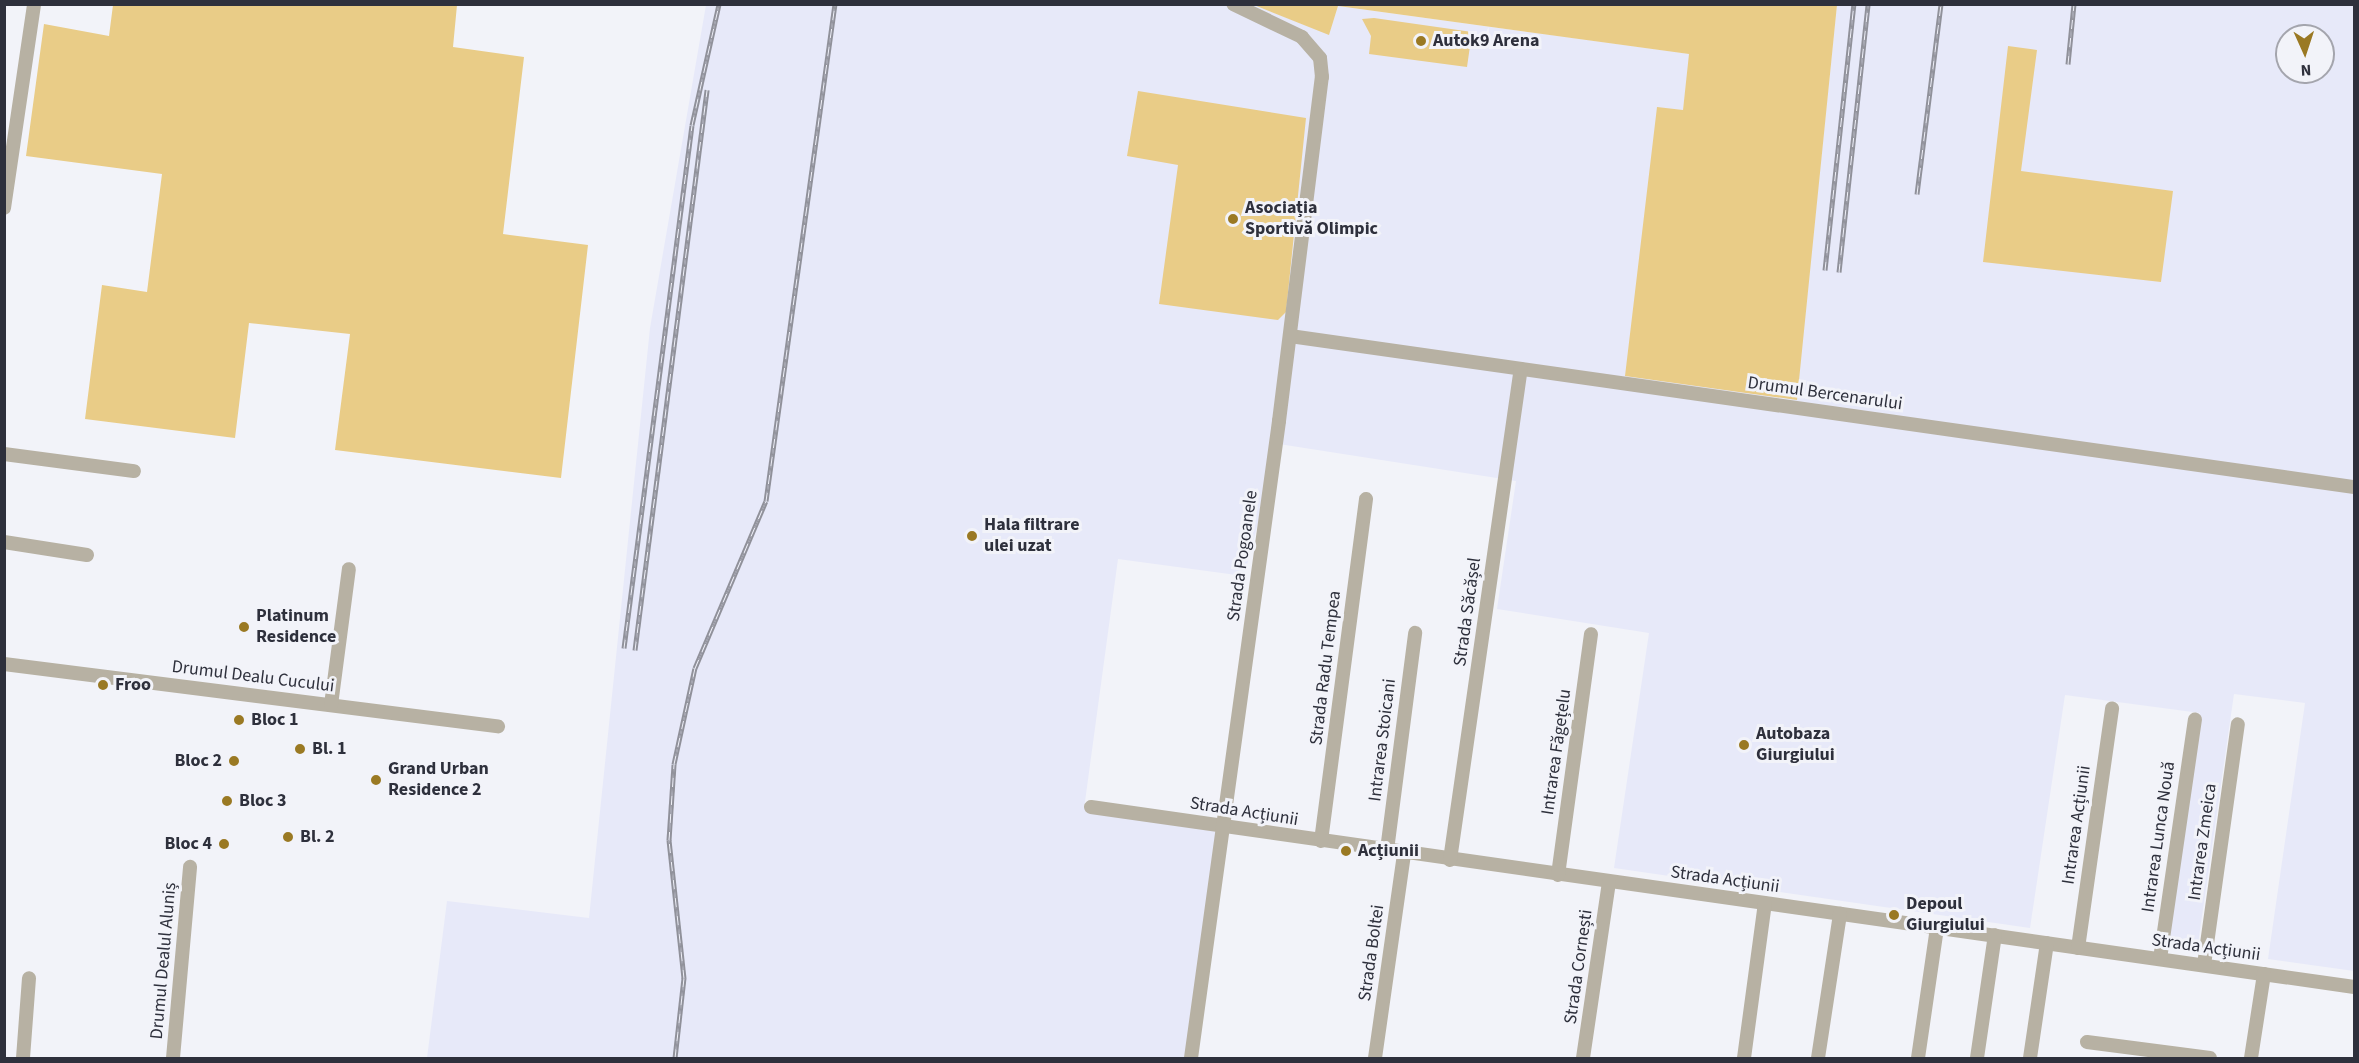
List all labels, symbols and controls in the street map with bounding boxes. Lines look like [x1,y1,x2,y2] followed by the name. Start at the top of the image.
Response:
[2275,24,2335,84] north arrow
[1433,30,1539,52] place label: Autok9 Arena
[1414,34,1428,48] marker: Autok9 Arena
[2300,59,2312,81] text: N
[1245,198,1378,240] place label: Asociația Sportivă Olimpic
[1226,212,1240,226] marker: Asociația Sportivă Olimpic
[1746,372,1904,416] street label: Drumul Bercenarului
[1223,489,1263,623] street label: Strada Pogoanele
[984,515,1079,558] place label: Hala filtrare ulei uzat
[965,529,979,543] marker: Hala filtrare ulei uzat
[1450,556,1486,668] street label: Strada Săcășel
[1306,590,1346,746] street label: Strada Radu Tempea
[256,606,336,648] place label: Platinum Residence
[237,620,251,634] marker: Platinum Residence
[171,656,335,698] street label: Drumul Dealu Cucului
[115,674,151,696] place label: Froo
[1365,677,1401,803] street label: Intrarea Stoicani
[96,678,110,692] marker: Froo
[1537,688,1577,816] street label: Intrarea Făgețelu
[251,709,299,731] place label: Bloc 1
[232,713,246,727] marker: Bloc 1
[1756,724,1835,766] place label: Autobaza Giurgiului
[312,738,347,760] place label: Bl. 1
[1737,738,1751,752] marker: Autobaza Giurgiului
[293,742,307,756] marker: Bl. 1
[174,750,222,772] place label: Bloc 2
[227,754,241,768] marker: Bloc 2
[388,759,489,802] place label: Grand Urban Residence 2
[2138,760,2180,914] street label: Intrarea Lunca Nouă
[2058,764,2096,886] street label: Intrarea Acțiunii
[369,773,383,787] marker: Grand Urban Residence 2
[2184,782,2222,902] street label: Intrarea Zmeica
[239,790,287,812] place label: Bloc 3
[1188,793,1300,831] street label: Strada Acțiunii
[220,794,234,808] marker: Bloc 3
[300,826,335,848] place label: Bl. 2
[281,830,295,844] marker: Bl. 2
[164,833,212,855] place label: Bloc 4
[217,837,231,851] marker: Bloc 4
[1358,840,1419,862] place label: Acțiunii
[1339,844,1353,858] marker: Acțiunii
[1669,862,1781,898] street label: Strada Acțiunii
[146,882,182,1040] street label: Drumul Dealul Aluniș
[1906,894,1985,936] place label: Depoul Giurgiului
[1355,903,1389,1003] street label: Strada Boltei
[1560,908,1598,1026] street label: Strada Cornești
[1887,908,1901,922] marker: Depoul Giurgiului
[2150,930,2262,966] street label: Strada Acțiunii

